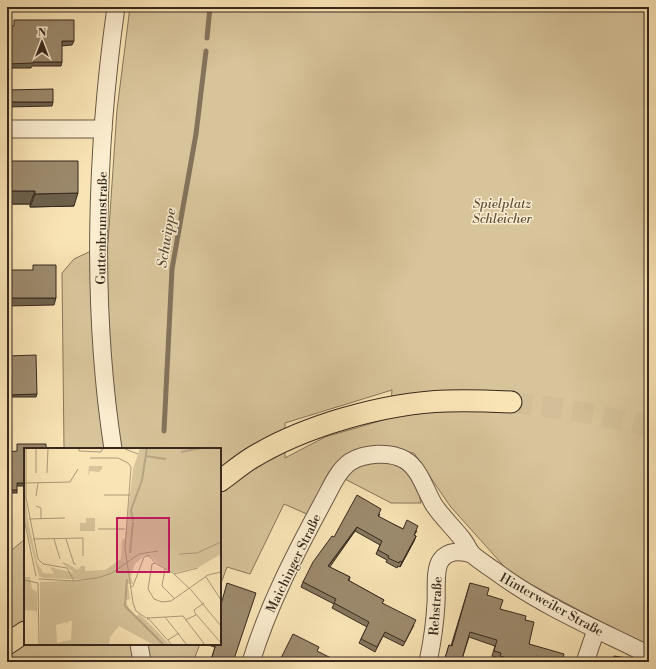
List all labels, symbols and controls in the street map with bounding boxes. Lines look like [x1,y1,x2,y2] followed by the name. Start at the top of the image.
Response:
[22,22,62,62] north arrow
[38,26,47,40] text: N
[93,171,111,285] street label: Guttenbrunnstraße
[472,196,532,227] park label: Spielplatz Schleicher
[153,207,181,269] water label: Schwippe
[24,448,221,645] inset map
[263,511,325,616] street label: Maichinger Straße
[497,570,607,640] street label: Hinterweiler Straße
[426,575,446,636] street label: Rehstraße

